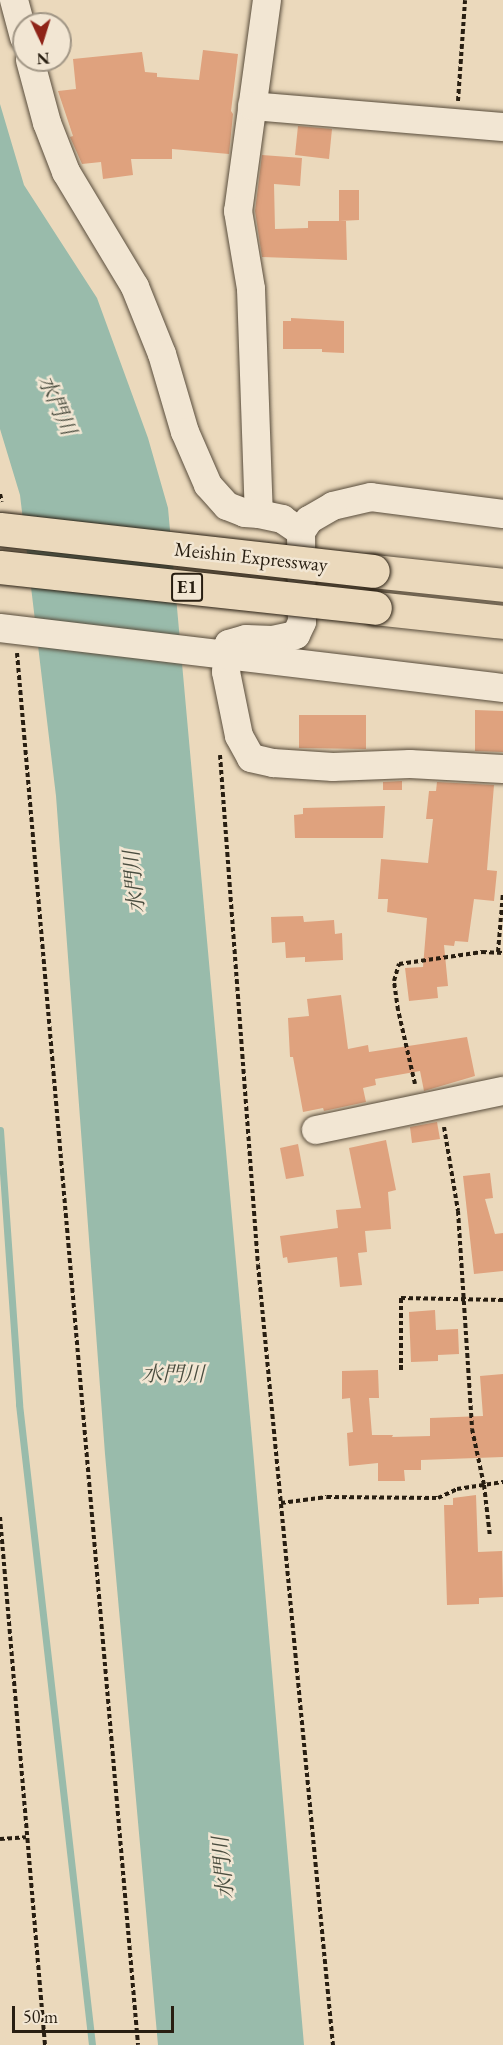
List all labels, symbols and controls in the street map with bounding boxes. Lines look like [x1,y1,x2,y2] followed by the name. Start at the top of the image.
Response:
[12,12,72,72] north arrow
[36,48,50,69] text: N
[33,371,81,439] water label: 水門川
[173,537,329,577] street label: Meishin Expressway
[170,572,204,602] road number: E1
[119,850,149,914] water label: 水門川
[142,1361,204,1387] water label: 水門川
[208,1836,238,1900] water label: 水門川
[15,1994,177,2032] scale bar
[23,2005,58,2028] text: 50 m

